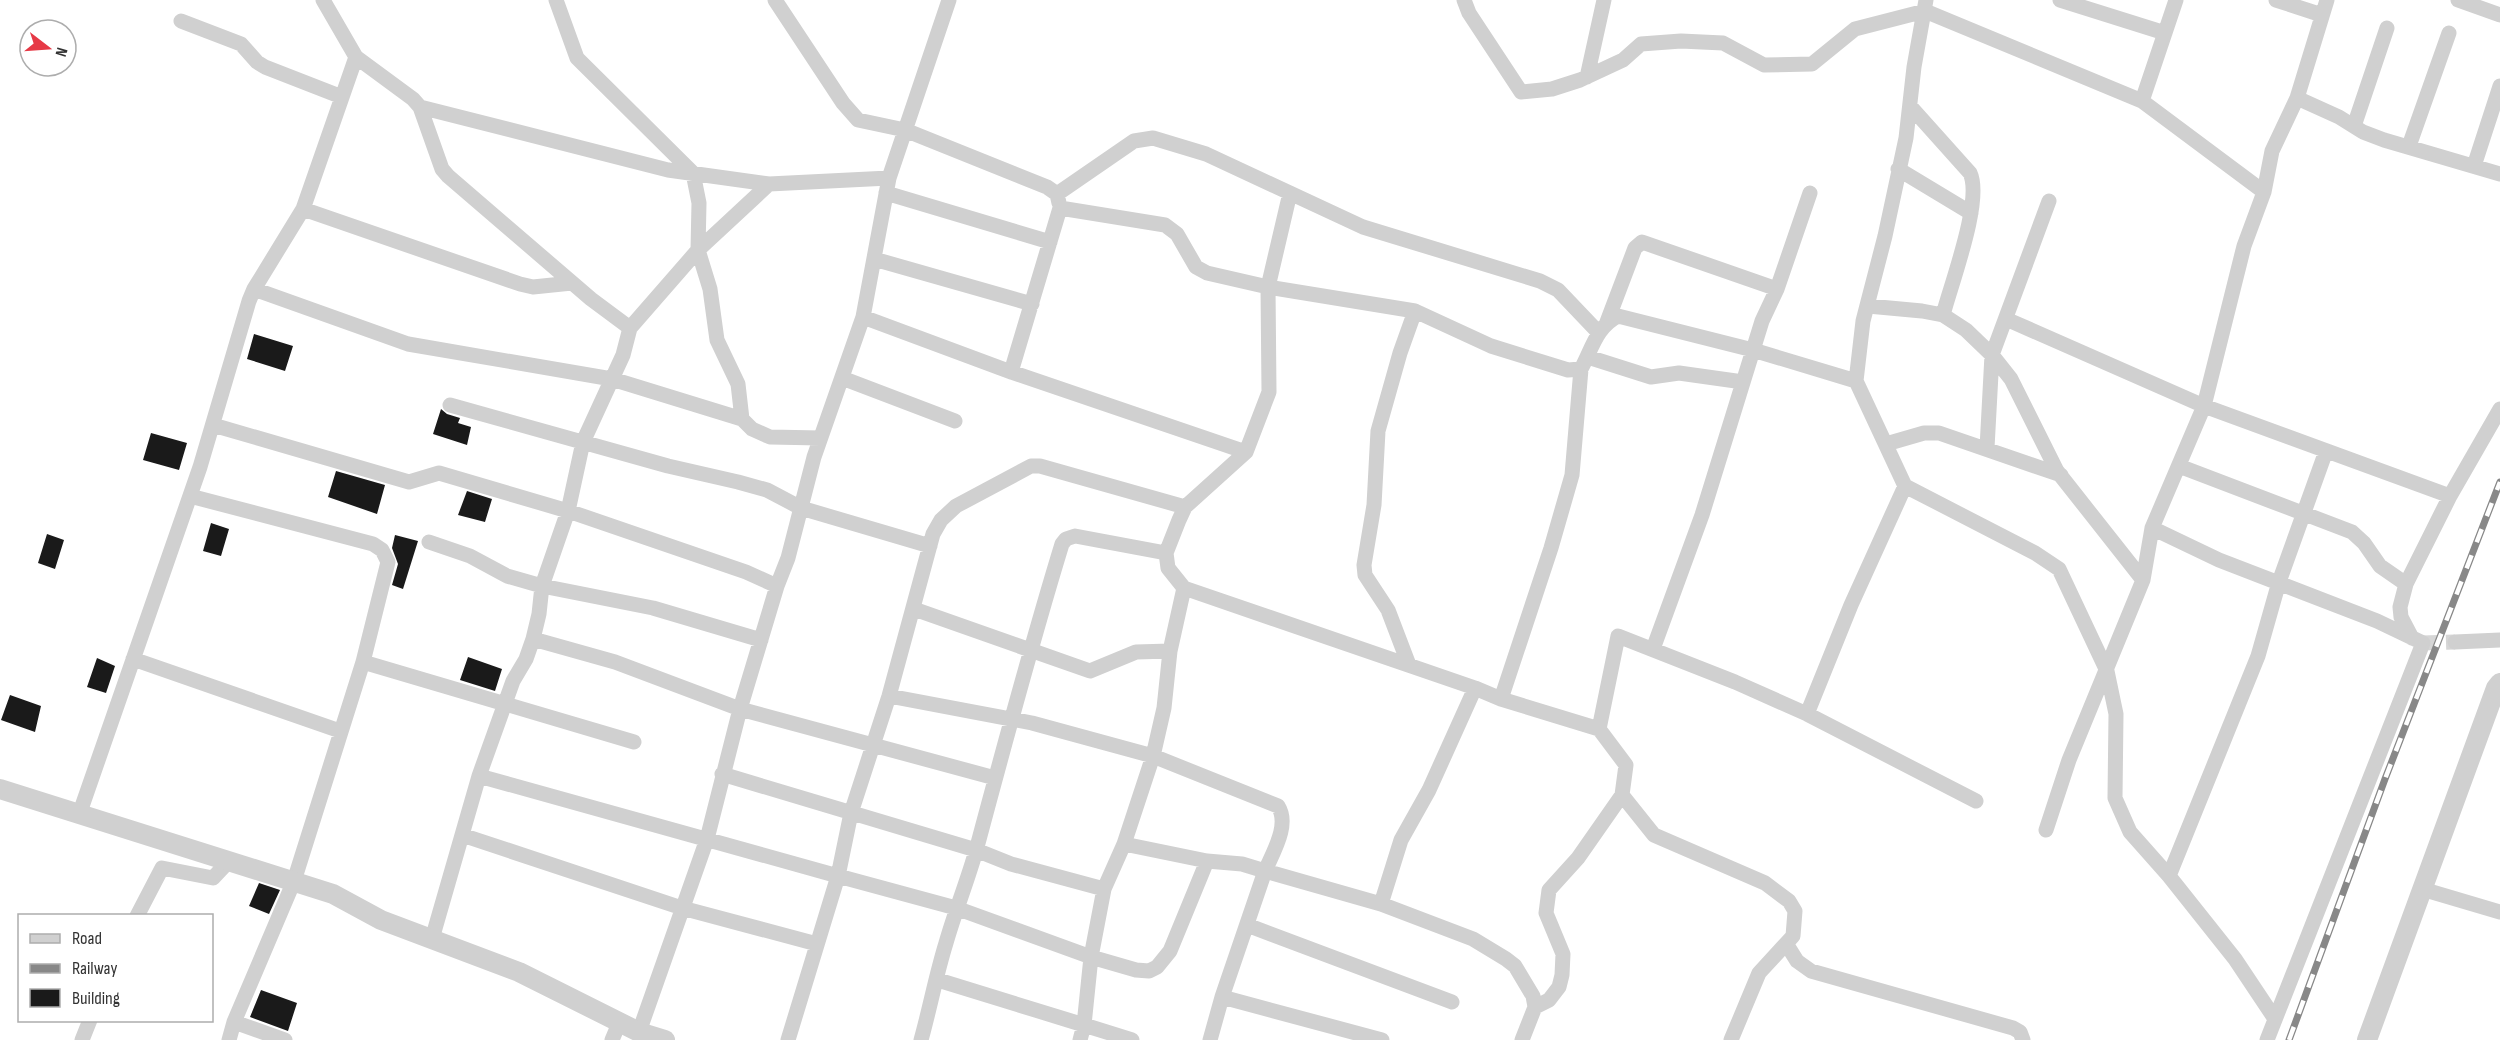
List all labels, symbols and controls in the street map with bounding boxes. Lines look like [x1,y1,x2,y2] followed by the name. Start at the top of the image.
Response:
[18,18,78,78] north arrow
[51,45,71,59] text: N
[18,914,213,1022] legend
[72,928,102,949] text: Road
[72,958,117,979] text: Railway
[72,988,120,1009] text: Building

